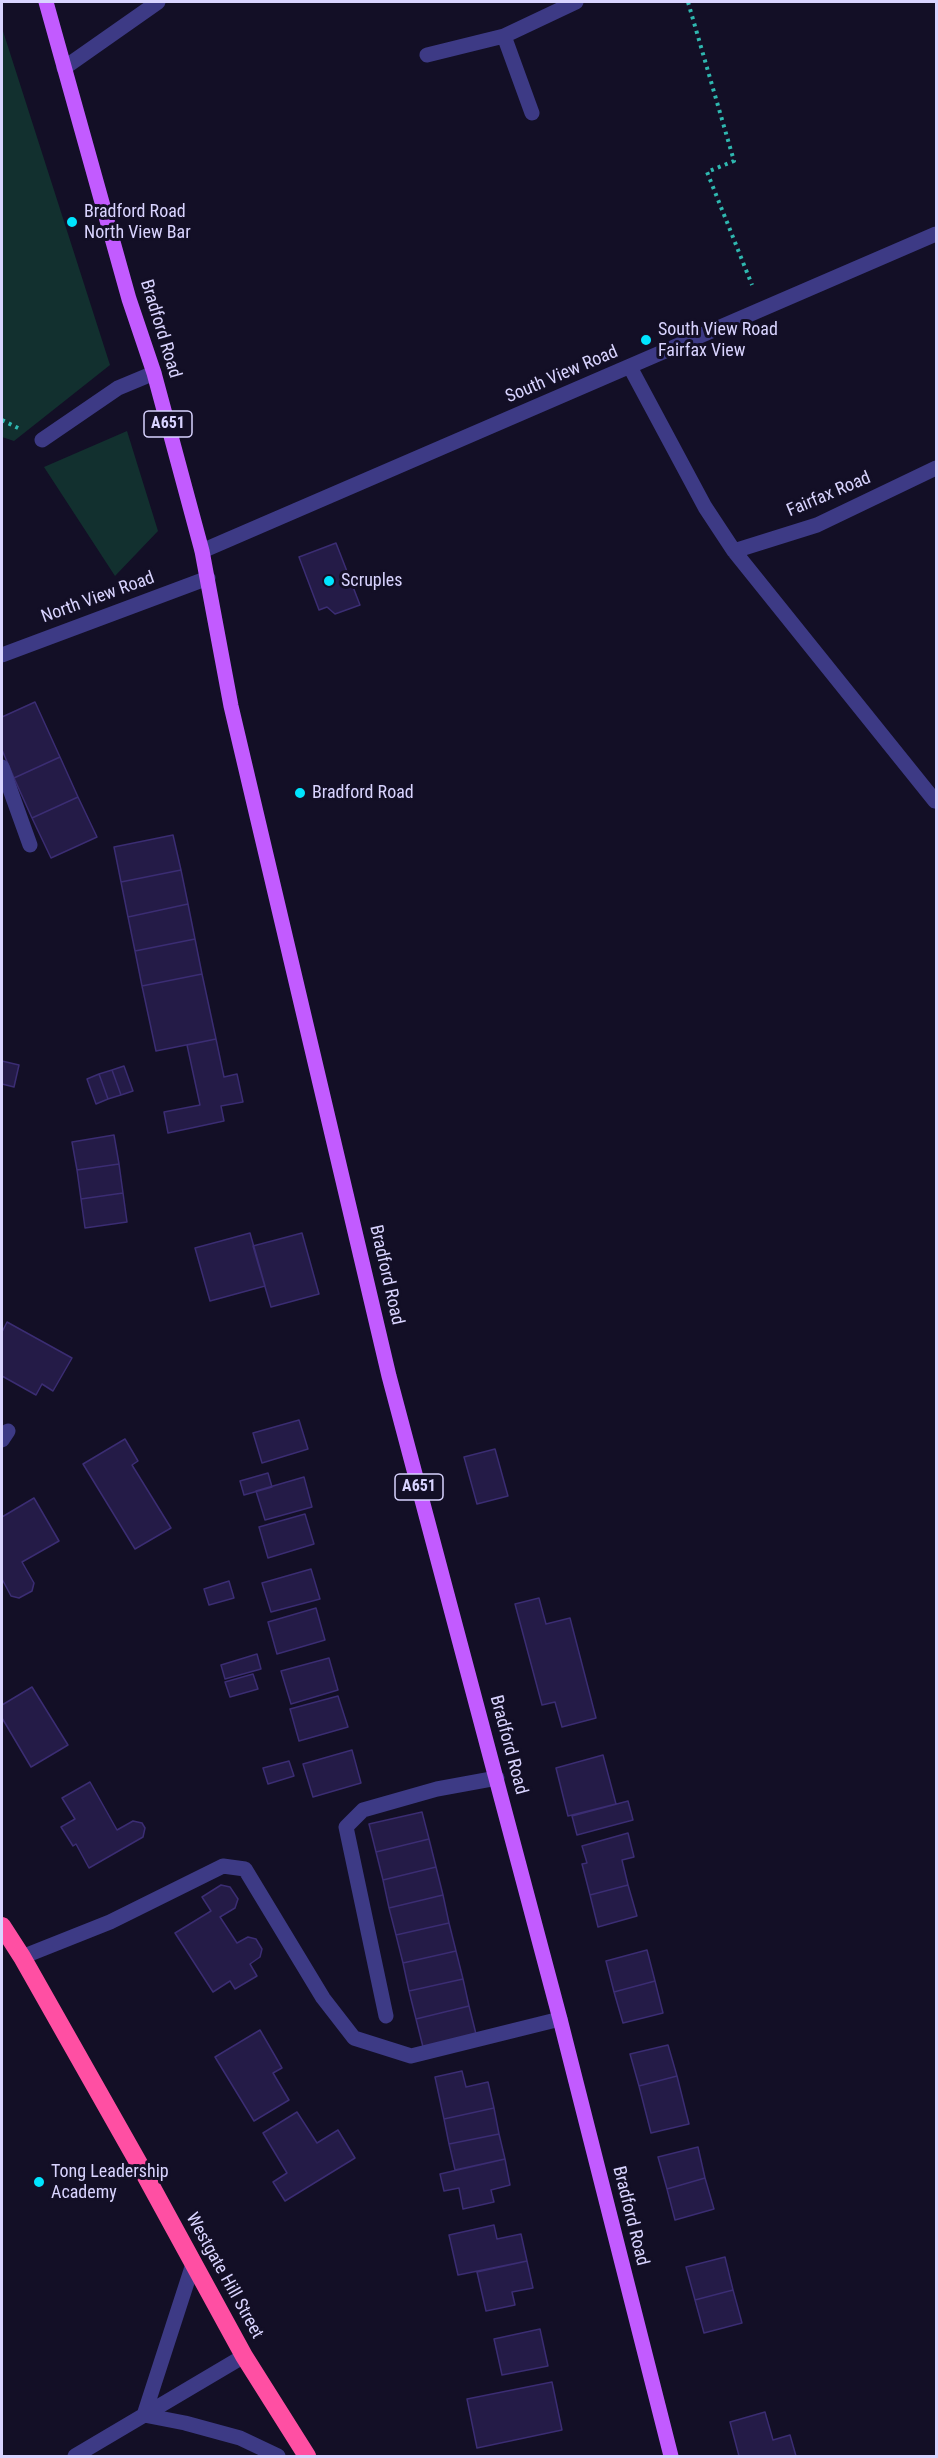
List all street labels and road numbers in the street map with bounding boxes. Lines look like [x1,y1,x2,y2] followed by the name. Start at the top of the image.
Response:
[135,277,185,381] street label: Bradford Road
[503,342,621,408] street label: South View Road
[144,411,192,437] road number: A651
[784,468,874,522] street label: Fairfax Road
[38,568,158,628] street label: North View Road
[364,1223,408,1327] street label: Bradford Road
[395,1474,443,1500] road number: A651
[484,1693,532,1797] street label: Bradford Road
[607,2164,653,2268] street label: Bradford Road
[180,2209,268,2343] street label: Westgate Hill Street

